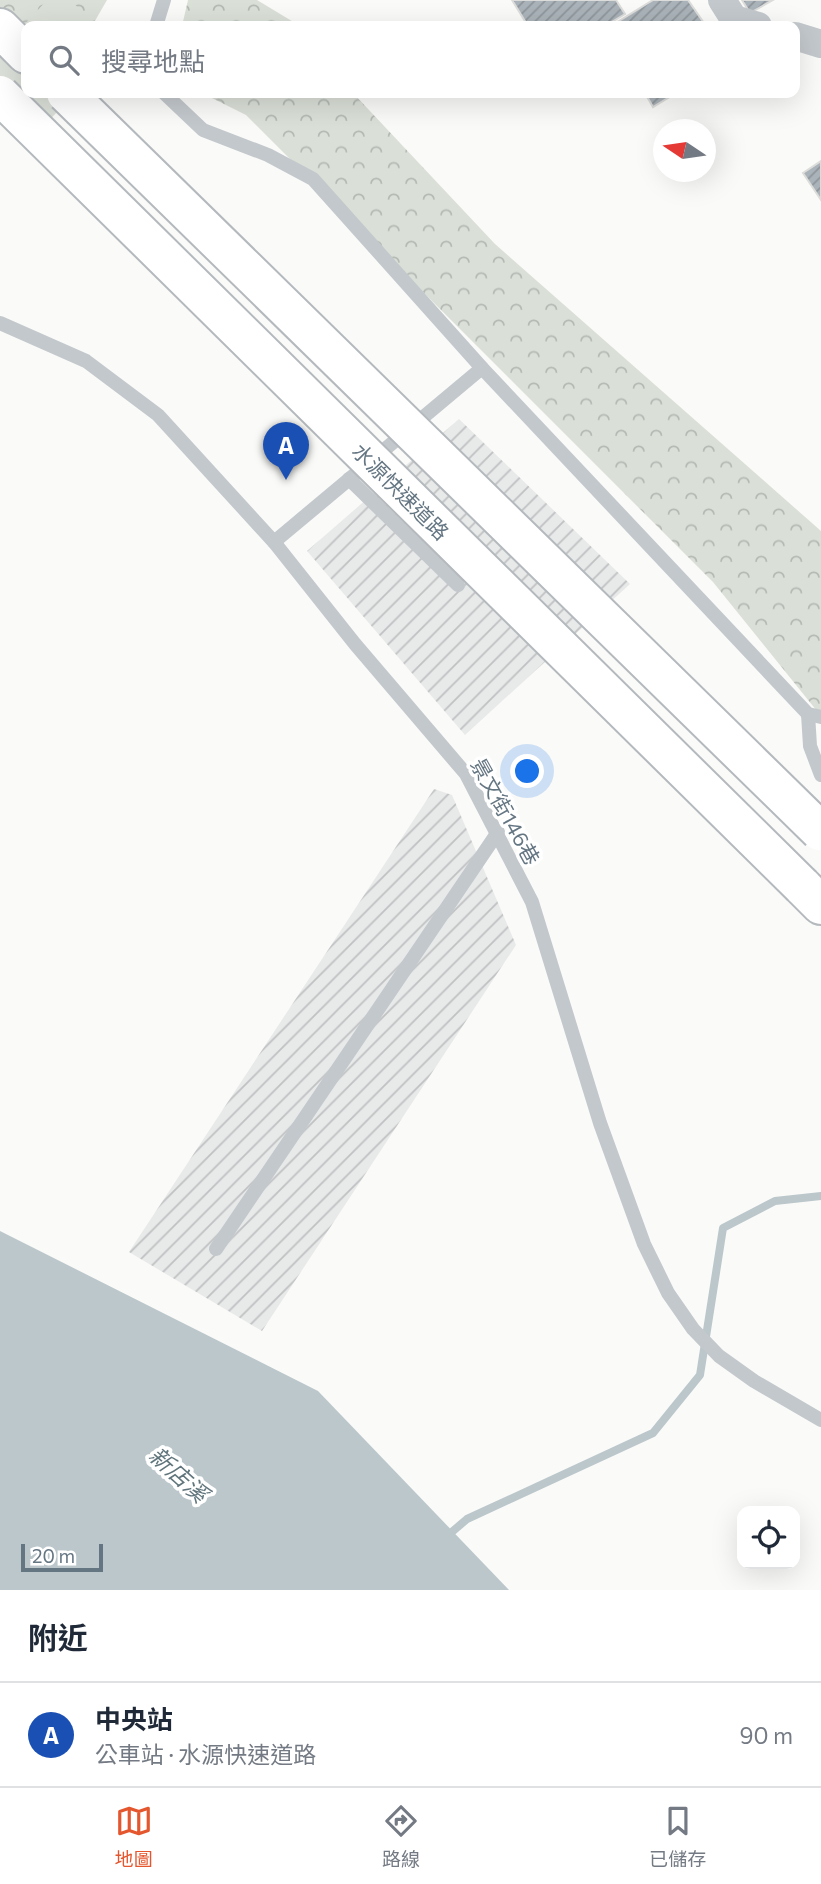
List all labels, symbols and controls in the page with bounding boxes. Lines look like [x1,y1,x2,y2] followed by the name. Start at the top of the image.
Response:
[21,21,800,98] search box
[45,41,83,79] icon: search
[101,45,205,76] text: 搜尋地點
[653,119,716,182] north arrow
[263,422,309,480] pin: A
[348,438,454,544] street label: 水源快速道路
[466,753,546,869] street label: 景文街146巷
[510,754,544,788] your location
[144,1441,216,1509] water label: 新店溪
[737,1506,800,1569] map controls
[737,1506,800,1569] button: locate
[21,1541,103,1573] scale bar
[32,1544,75,1567] text: 20 m
[28,1618,88,1655] text: 附近
[95,1703,173,1734] text: 中央站
[43,1721,59,1749] text: A
[740,1721,793,1749] text: 90 m
[95,1740,316,1768] text: 公車站 · 水源快速道路
[115,1802,153,1871] tab: 地圖
[382,1802,420,1871] tab: 路線
[649,1802,706,1871] tab: 已儲存

